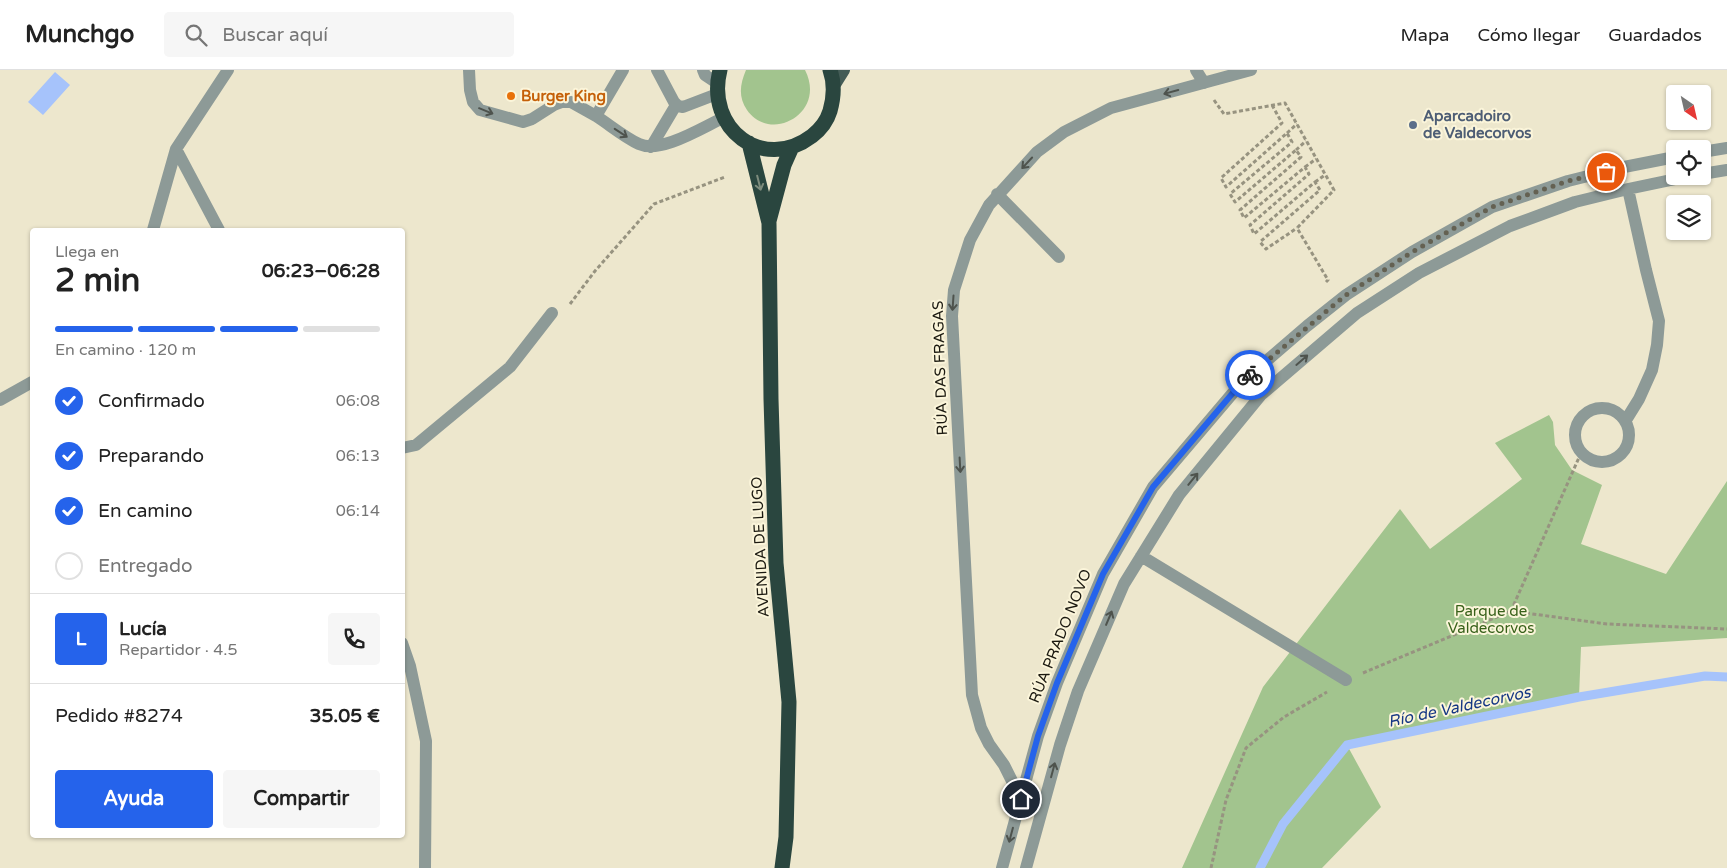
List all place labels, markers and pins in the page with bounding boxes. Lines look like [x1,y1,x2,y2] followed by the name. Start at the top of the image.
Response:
[521,87,606,106] place label: Burger King
[505,90,517,102] marker: Burger King
[1423,107,1532,142] place label: Aparcadoiro de Valdecorvos
[1407,119,1419,131] marker: Aparcadoiro de Valdecorvos
[1585,151,1627,193] pin
[1000,778,1042,820] pin

